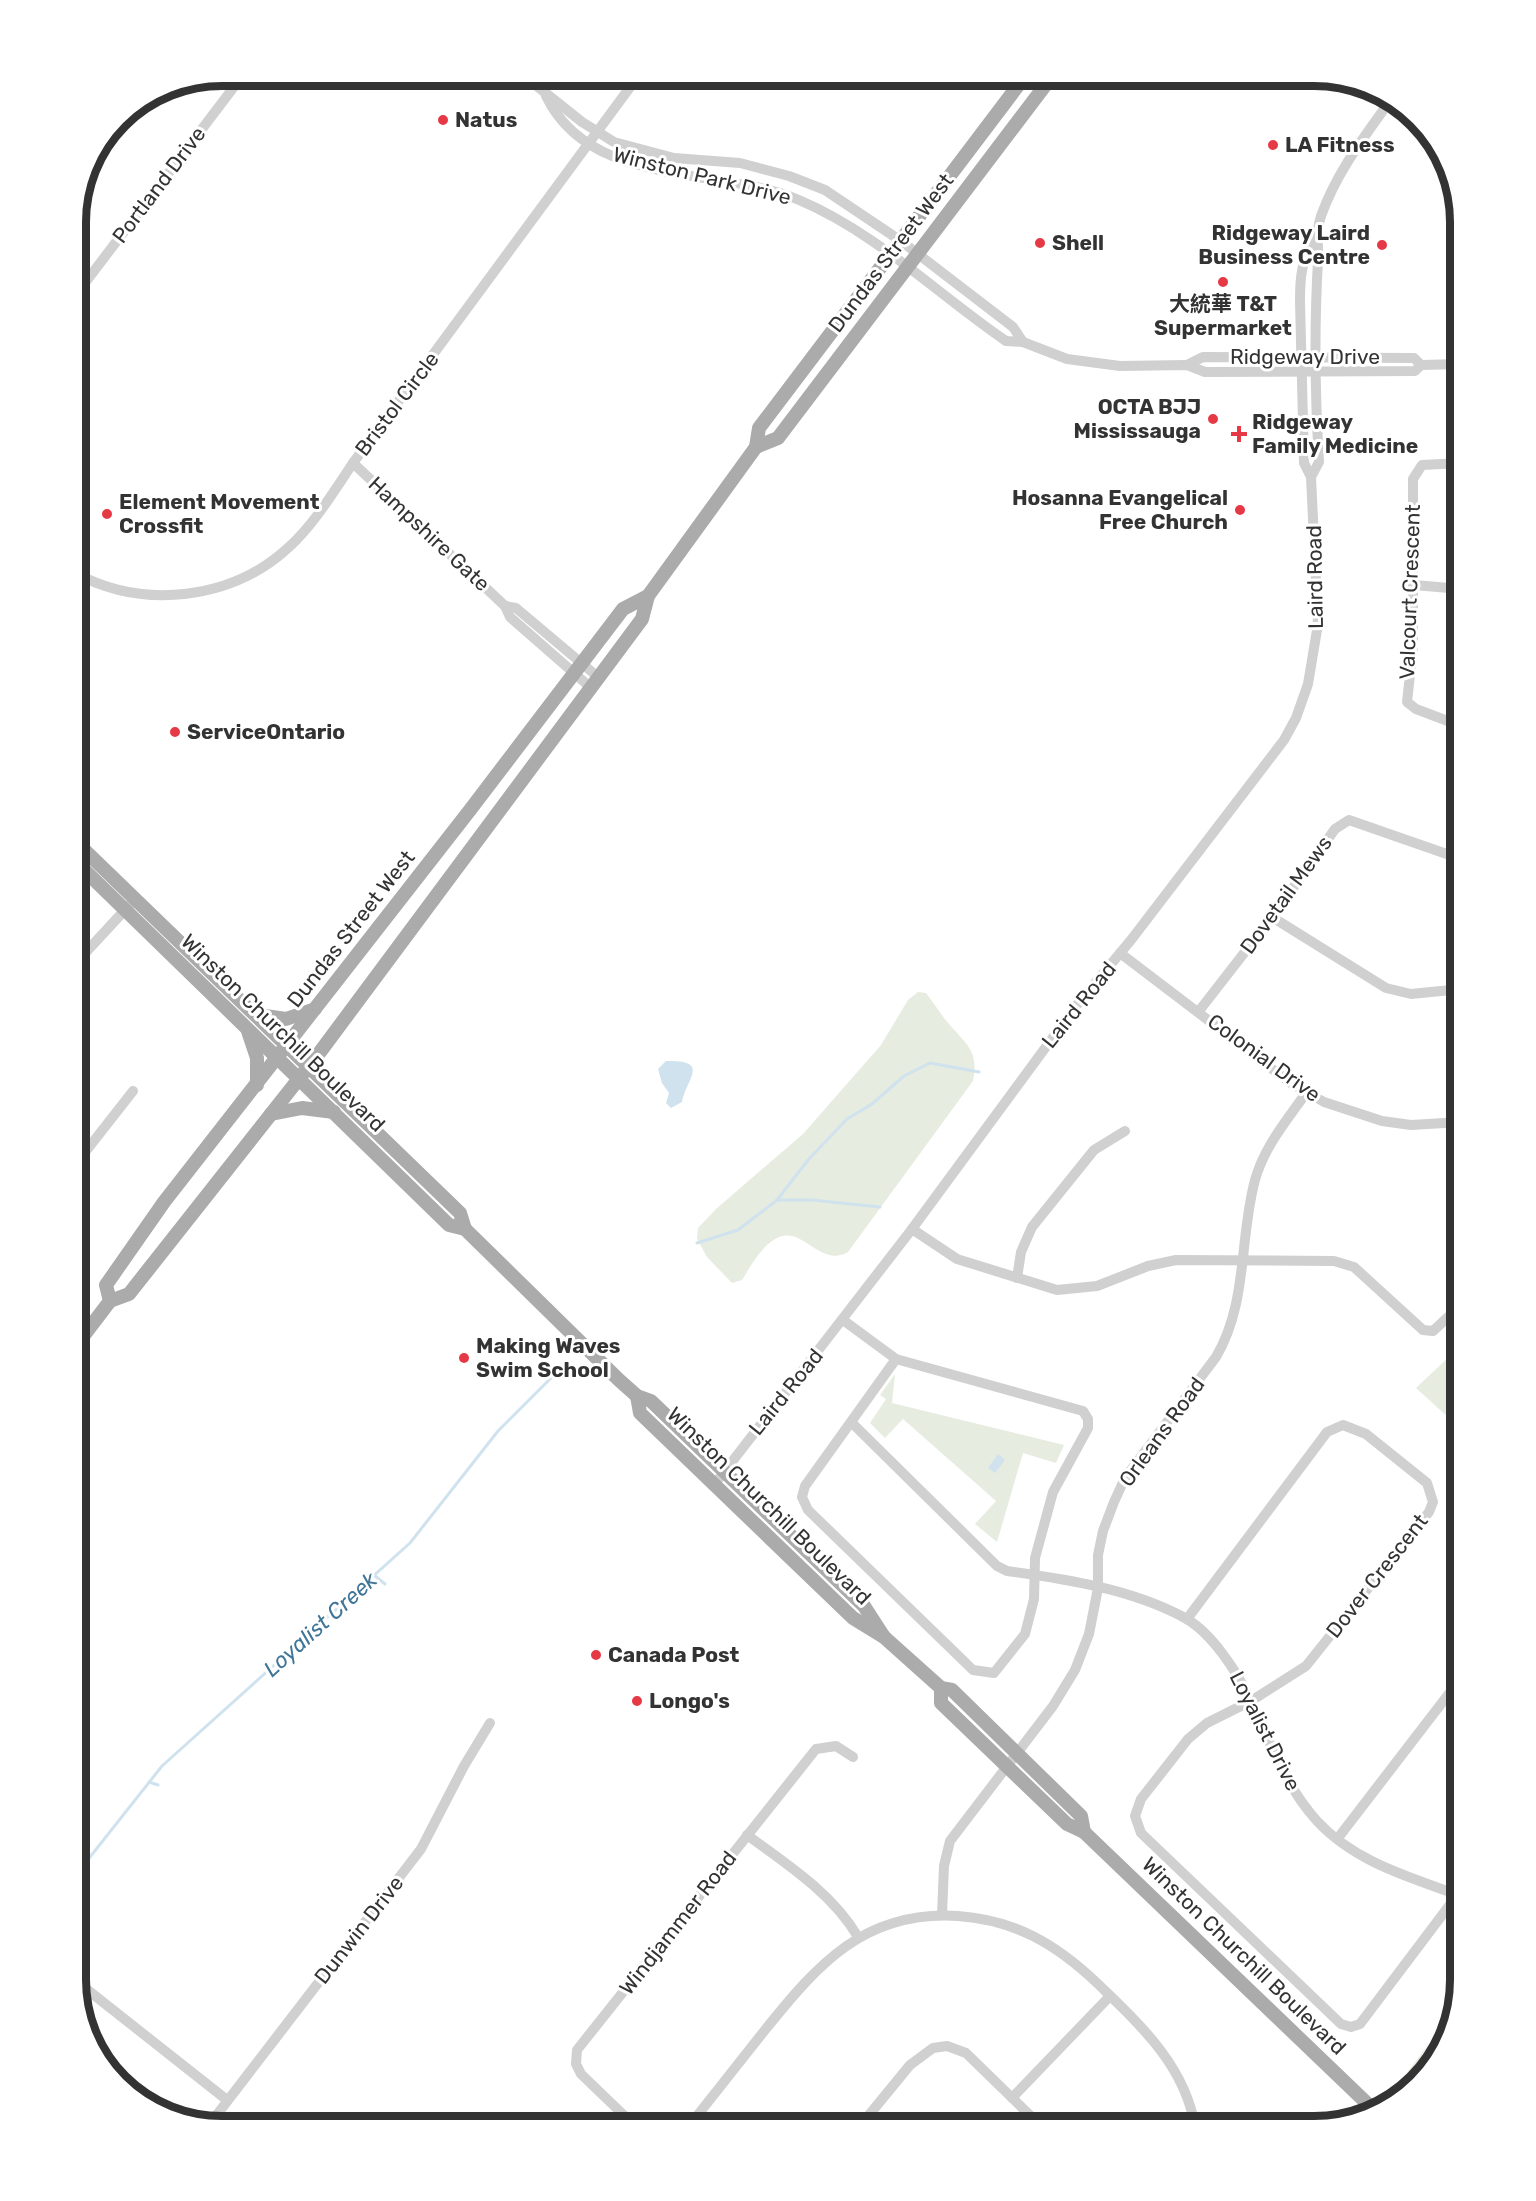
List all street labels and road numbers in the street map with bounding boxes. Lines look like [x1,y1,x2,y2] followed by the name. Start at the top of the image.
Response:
[107,122,210,248] street label: Portland Drive
[610,141,794,210] street label: Winston Park Drive
[823,168,958,337] street label: Dundas Street West
[1230,344,1380,369] street label: Ridgeway Drive
[349,347,444,461] street label: Bristol Circle
[363,471,495,596] street label: Hampshire Gate
[1394,504,1425,680] street label: Valcourt Crescent
[1301,525,1328,629] street label: Laird Road
[1234,831,1337,959] street label: Dovetail Mews
[282,845,420,1012] street label: Dundas Street West
[176,929,390,1137] street label: Winston Churchill Boulevard
[1036,957,1121,1053] street label: Laird Road
[1203,1008,1326,1107] street label: Colonial Drive
[743,1344,828,1440] street label: Laird Road
[1114,1372,1210,1491] street label: Orleans Road
[662,1402,876,1610] street label: Winston Churchill Boulevard
[1321,1509,1433,1643] street label: Dover Crescent
[1225,1667,1306,1795] street label: Loyalist Drive
[614,1846,741,2000] street label: Windjammer Road
[1137,1852,1351,2060] street label: Winston Churchill Boulevard
[309,1871,408,1989] street label: Dunwin Drive

